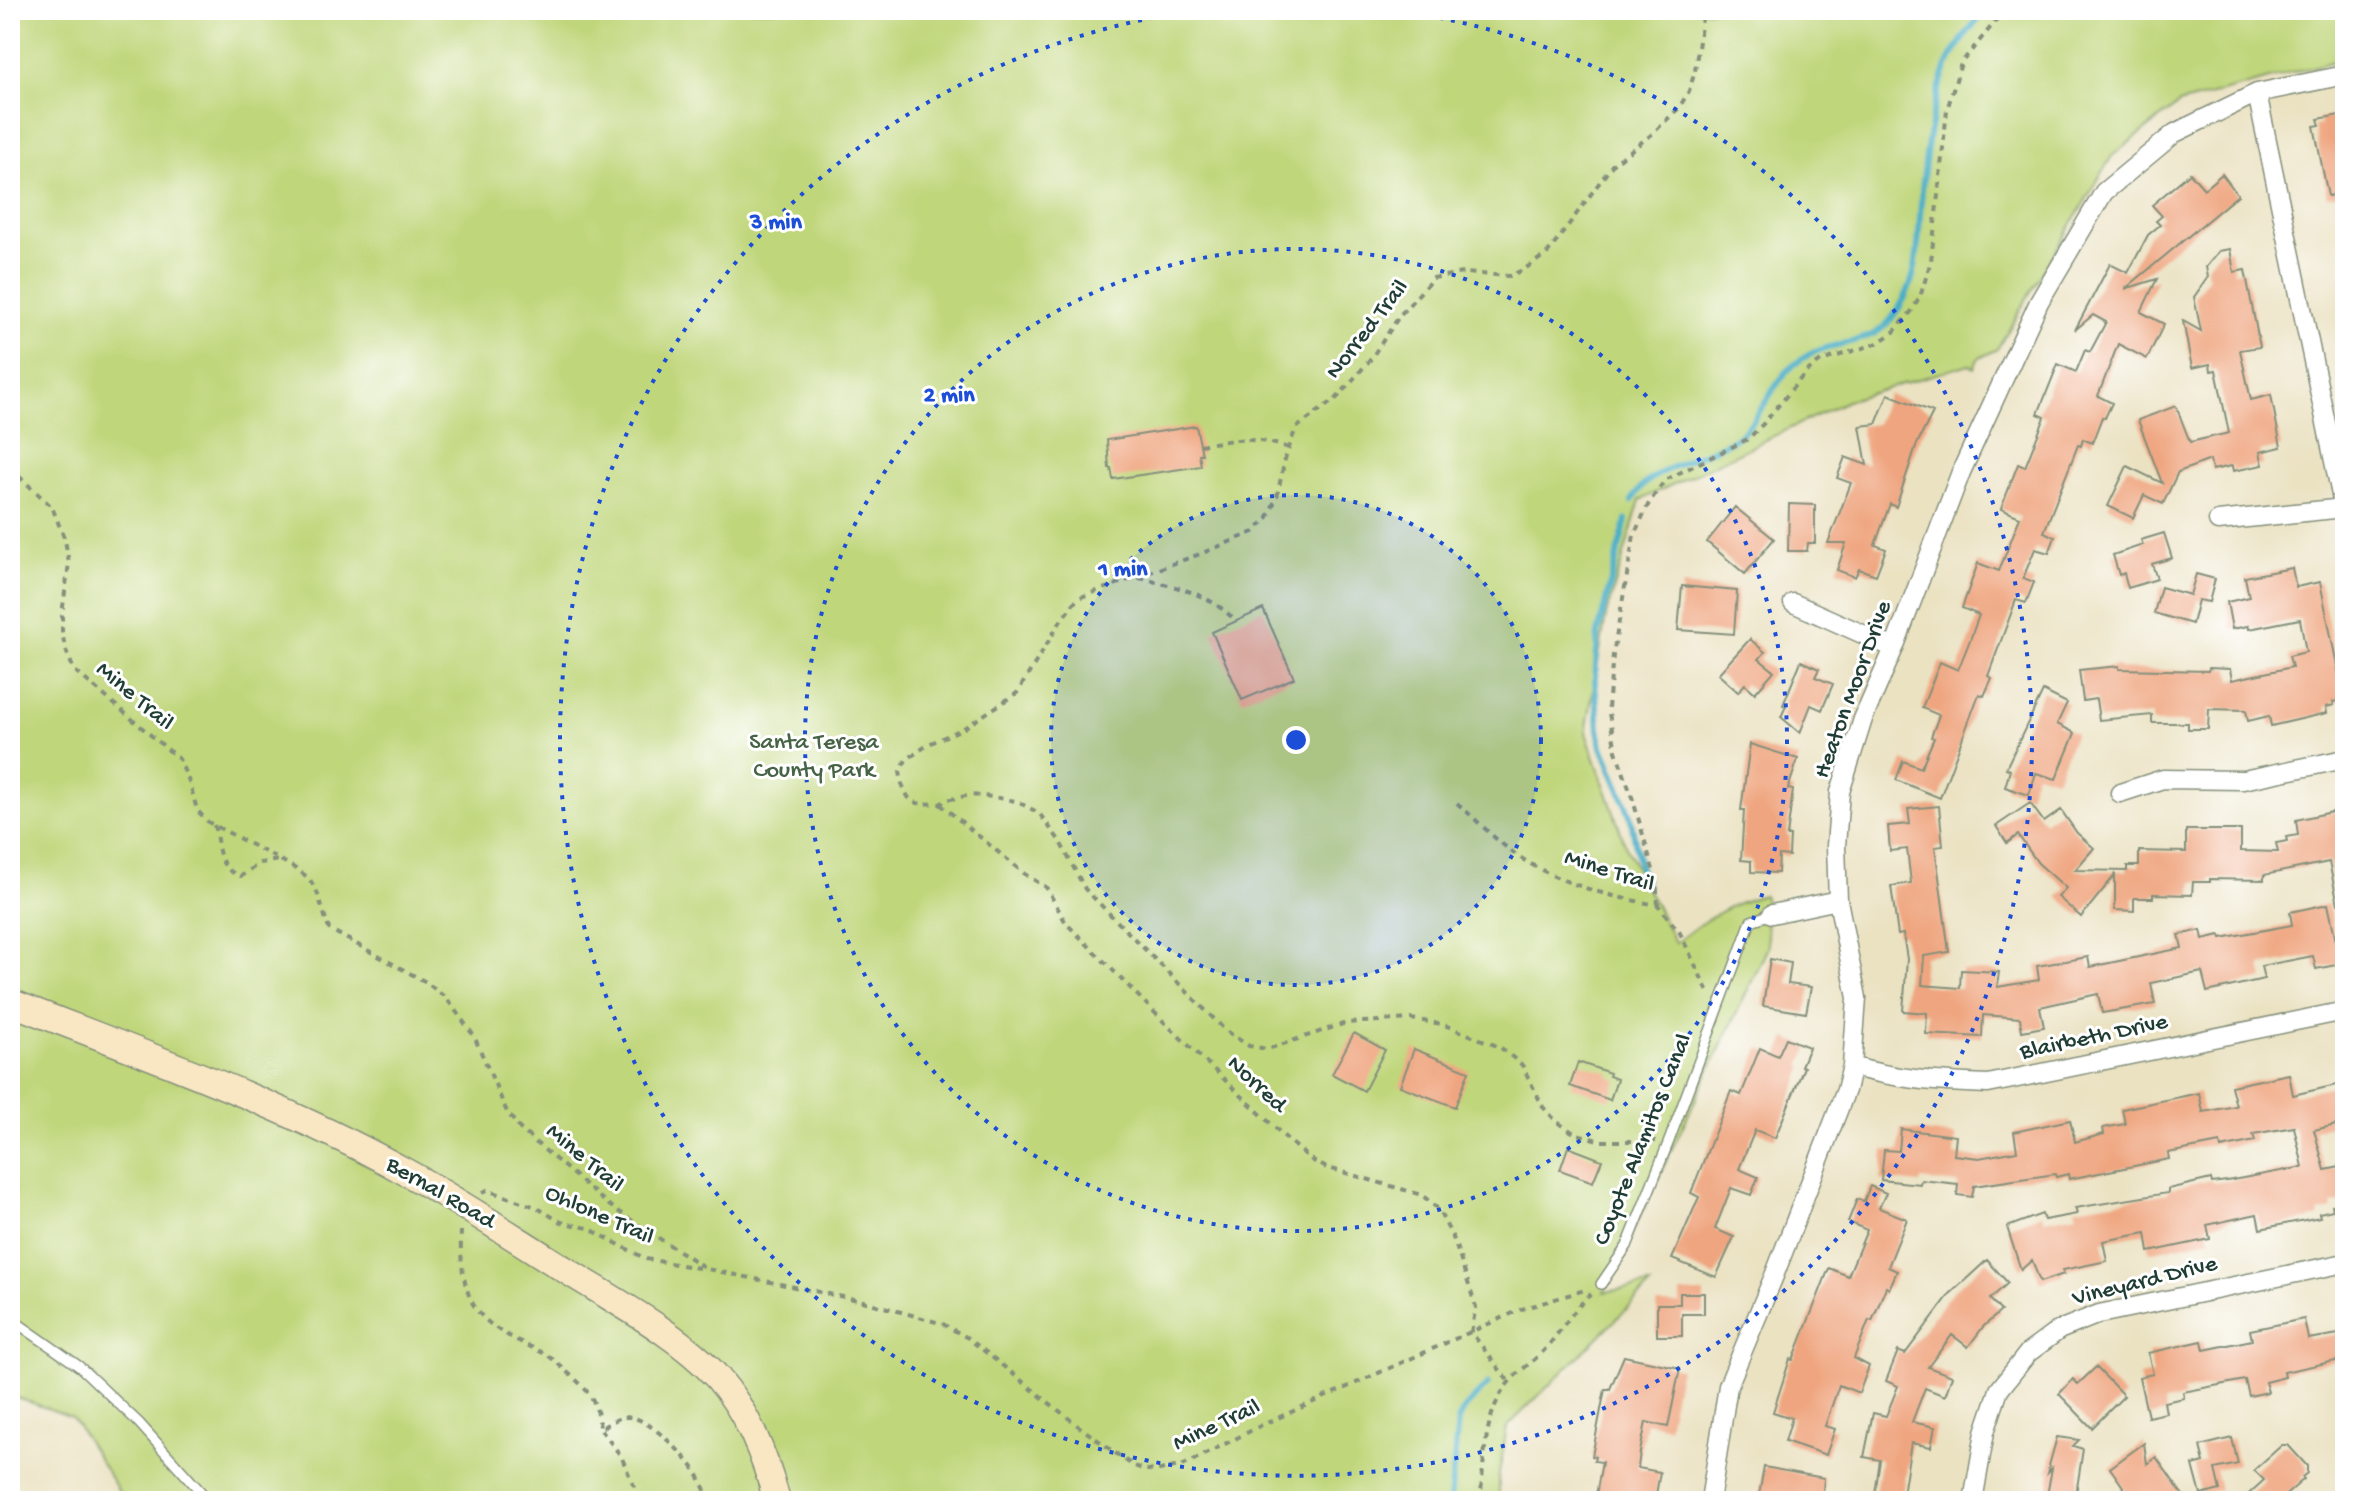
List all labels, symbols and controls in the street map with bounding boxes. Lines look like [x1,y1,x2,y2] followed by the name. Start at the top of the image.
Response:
[749,209,802,238] text: 3 min
[1320,274,1416,386] street label: Norred Trail
[923,382,975,411] text: 2 min
[1097,556,1148,585] text: 1 min
[1808,597,1900,783] street label: Heaton Moor Drive
[89,656,179,738] street label: Mine Trail
[1282,726,1310,754] centre of rings
[749,729,879,786] park label: Santa Teresa County Park
[1560,844,1658,900] street label: Mine Trail
[2016,1008,2171,1068] street label: Blairbeth Drive
[1588,1030,1700,1250] street label: Coyote Alamitos Canal
[1220,1050,1293,1121] street label: Norred
[539,1118,629,1200] street label: Mine Trail
[379,1151,501,1238] street label: Bernal Road
[540,1179,658,1253] street label: Ohlone Trail
[2069,1250,2221,1314] street label: Vineyard Drive
[1169,1393,1265,1459] street label: Mine Trail

